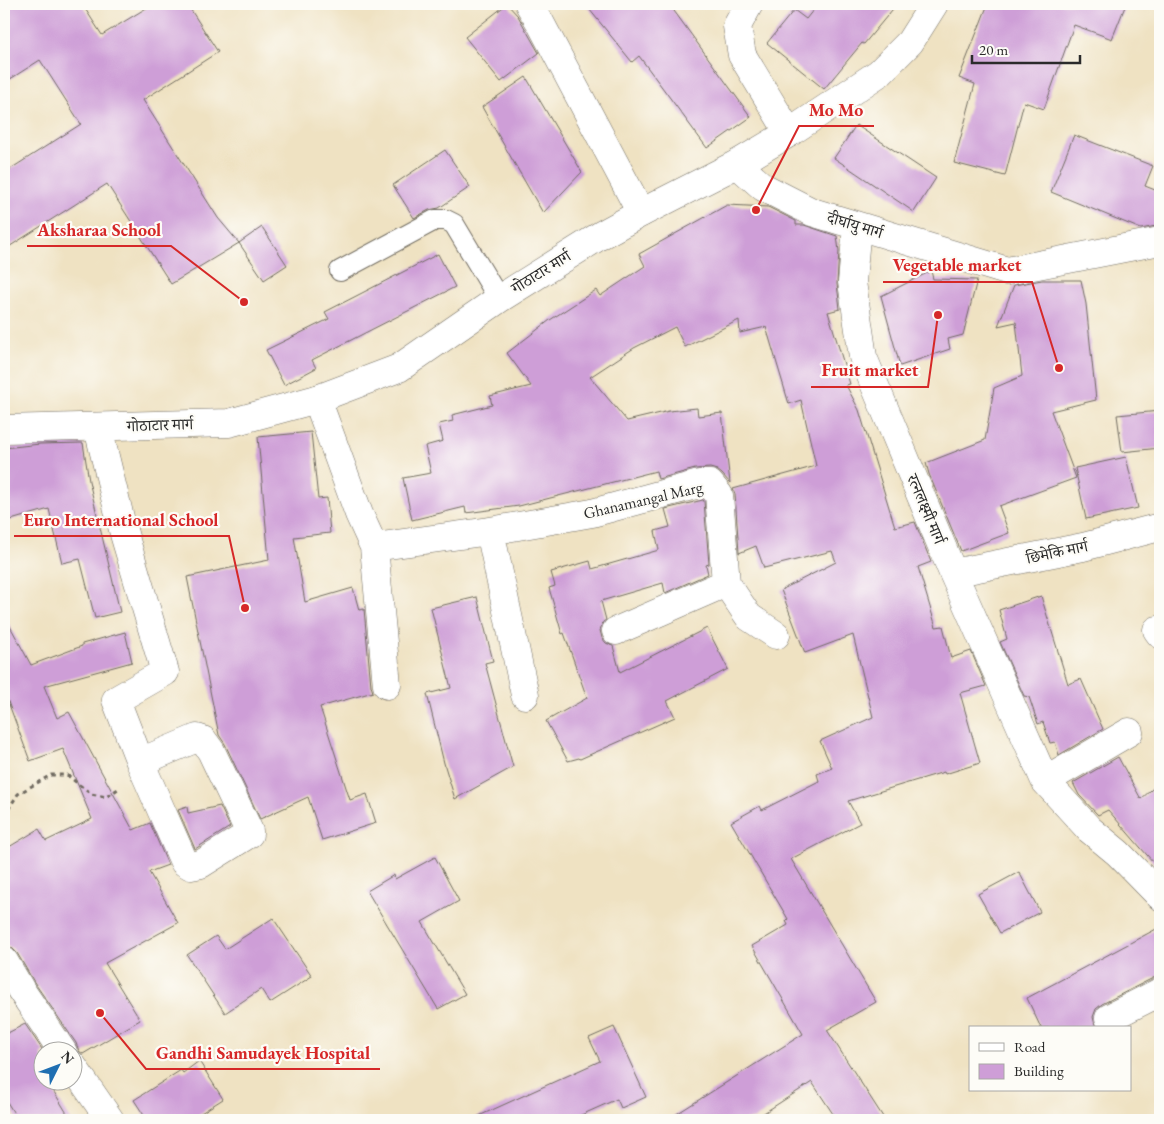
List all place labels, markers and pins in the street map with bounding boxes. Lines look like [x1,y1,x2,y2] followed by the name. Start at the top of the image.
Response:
[799,93,874,126] callout: Mo Mo
[27,213,171,246] callout: Aksharaa School
[883,249,1032,282] callout: Vegetable market
[811,354,928,387] callout: Fruit market
[14,503,229,536] callout: Euro International School
[146,1036,380,1069] callout: Gandhi Samudayek Hospital

